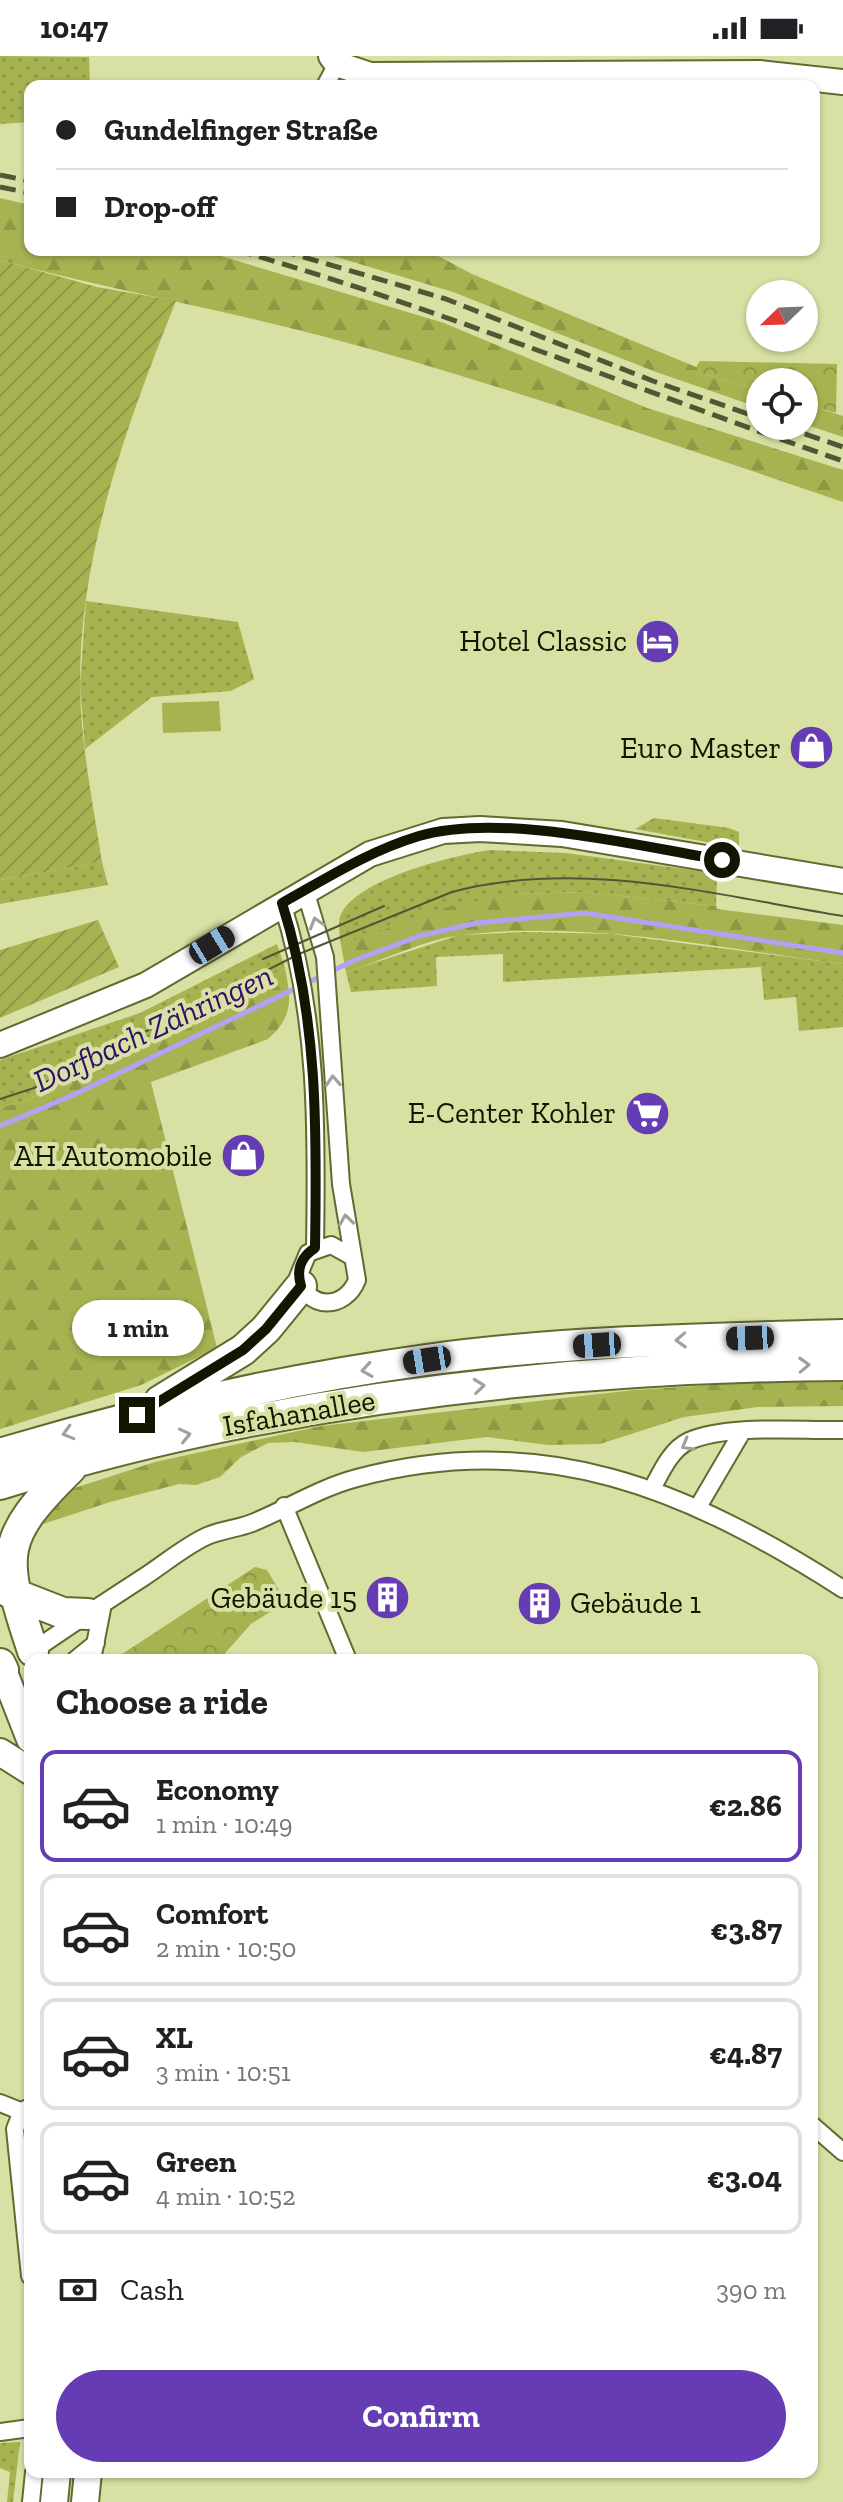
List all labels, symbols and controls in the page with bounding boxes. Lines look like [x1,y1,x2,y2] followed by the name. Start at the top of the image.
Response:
[40,10,108,46] text: 10:47
[104,112,378,148] text: Gundelfinger Straße
[104,189,216,225] text: Drop-off
[746,280,818,352] north arrow
[746,280,818,440] map controls
[746,368,818,440] button: locate
[634,617,682,665] hotel icon: Hotel Classic
[459,623,627,659] place label: Hotel Classic
[788,724,836,772] shop icon: Euro Master
[620,730,781,766] place label: Euro Master
[704,842,740,878] route start
[309,917,325,931] one-way arrow
[185,922,239,968] car
[27,956,279,1100] water label: Dorfbach Zähringen
[325,1074,342,1087] one-way arrow
[623,1089,671,1137] supermarket icon: E-Center Kohler
[408,1095,616,1131] place label: E-Center Kohler
[219,1132,267,1180] shop icon: AH Automobile
[14,1138,212,1174] place label: AH Automobile
[338,1213,355,1227] one-way arrow
[71,1299,203,1355] callout: 1 min
[107,1312,169,1344] text: 1 min
[726,1325,774,1351] car
[572,1331,622,1359] car
[674,1332,687,1349] one-way arrow
[401,1344,453,1376] car
[798,1357,811,1374] one-way arrow
[360,1361,374,1378] one-way arrow
[473,1378,486,1395] one-way arrow
[220,1382,378,1444] street label: Isfahanallee
[119,1397,155,1433] route end
[62,1424,76,1440] one-way arrow
[177,1427,191,1444] one-way arrow
[681,1435,696,1451] one-way arrow
[364,1574,412,1622] building icon: Gebäude 15
[515,1579,563,1627] building icon: Gebäude 1
[211,1580,357,1616] place label: Gebäude 15
[570,1585,701,1621] place label: Gebäude 1
[56,1680,268,1723] text: Choose a ride
[60,1770,132,1842] icon: car
[156,1772,279,1808] text: Economy
[709,1788,782,1824] text: €2.86
[156,1808,293,1840] text: 1 min · 10:49
[60,1894,132,1966] icon: car
[156,1896,268,1932] text: Comfort
[710,1912,782,1948] text: €3.87
[156,1932,297,1964] text: 2 min · 10:50
[60,2018,132,2090] icon: car
[156,2020,193,2056] text: XL
[709,2036,782,2072] text: €4.87
[156,2056,291,2088] text: 3 min · 10:51
[60,2142,132,2214] icon: car
[156,2144,236,2180] text: Green
[707,2160,782,2196] text: €3.04
[156,2180,296,2212] text: 4 min · 10:52
[56,2268,100,2312] icon: cash
[120,2272,184,2308] text: Cash
[716,2274,786,2306] text: 390 m
[56,2370,786,2462] button: Confirm

